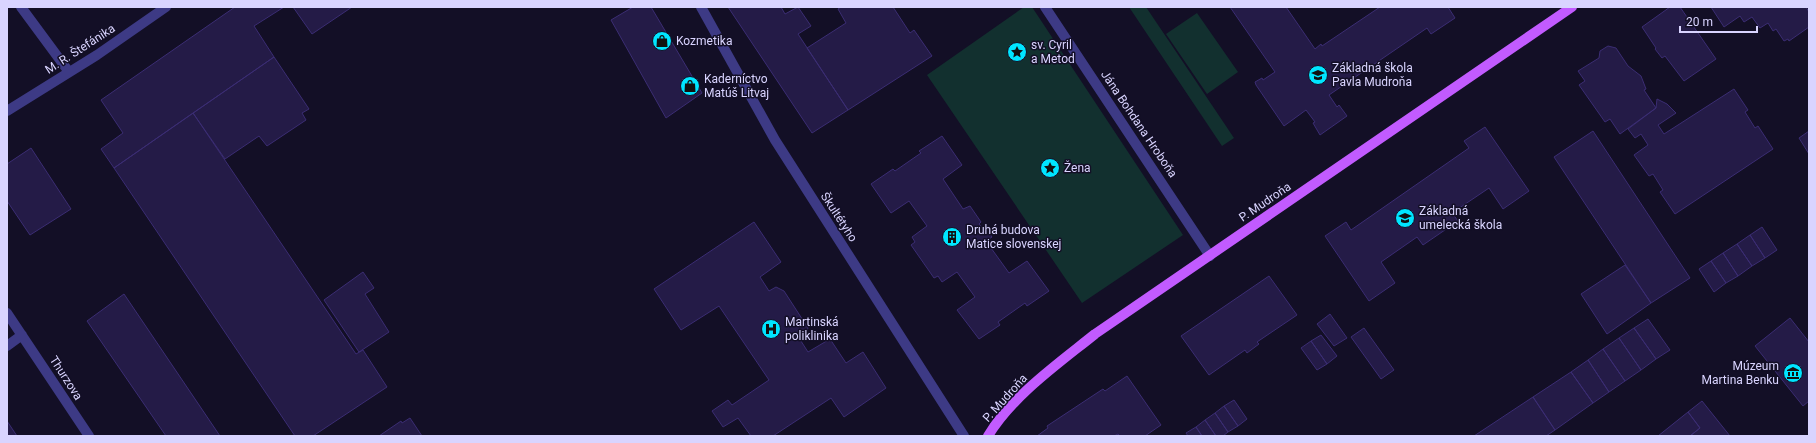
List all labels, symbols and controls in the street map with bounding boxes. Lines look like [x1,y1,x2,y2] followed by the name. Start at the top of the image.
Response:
[1680,8,1757,34] scale bar
[1686,15,1713,29] text: 20 m
[42,20,118,77] street label: M. R. Štefánika
[651,30,673,52] shop icon: Kozmetika
[676,34,732,48] place label: Kozmetika
[1031,38,1075,66] place label: sv. Cyril a Metod
[1006,41,1028,63] place icon: sv. Cyril a Metod
[1332,61,1413,89] place label: Základná škola Pavla Mudroňa
[1307,64,1329,86] school or university icon: Základná škola Pavla Mudroňa
[1098,68,1180,180] street label: Jána Bohdana Hroboňa
[704,72,769,100] place label: Kaderníctvo Matúš Litvaj
[679,75,701,97] shop icon: Kaderníctvo Matúš Litvaj
[1039,157,1061,179] place icon: Žena
[1064,160,1091,175] place label: Žena
[1236,180,1294,224] street label: P. Mudroňa
[818,189,861,244] street label: Škultétyho
[1419,204,1502,232] place label: Základná umelecká škola
[1394,207,1416,229] school or university icon: Základná umelecká škola
[966,223,1062,251] place label: Druhá budova Matice slovenskej
[941,226,963,248] building icon: Druhá budova Matice slovenskej
[785,315,839,343] place label: Martinská poliklinika
[760,318,782,340] hospital icon: Martinská poliklinika
[47,354,85,402] street label: Thurzova
[1701,359,1779,387] place label: Múzeum Martina Benku
[1782,362,1804,384] museum icon: Múzeum Martina Benku
[980,371,1030,425] street label: P. Mudroňa

